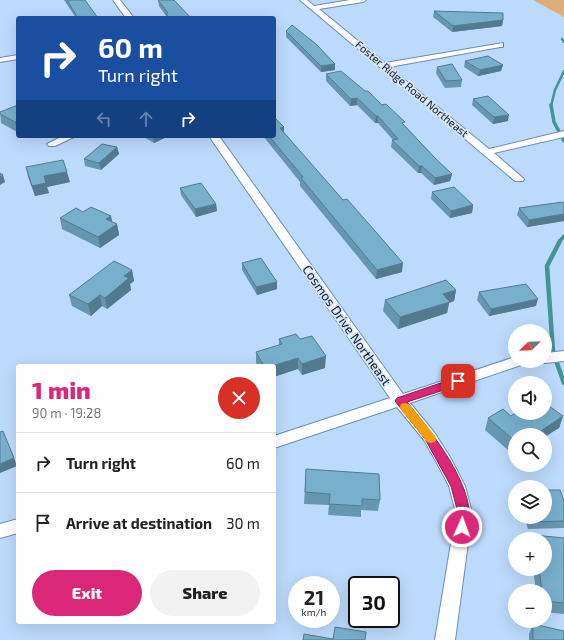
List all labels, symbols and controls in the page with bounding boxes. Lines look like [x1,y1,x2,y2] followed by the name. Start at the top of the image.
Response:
[98,30,163,64] text: 60 m
[32,32,84,84] icon: right
[353,38,471,140] street label: Foster Ridge Road Northeast
[98,64,178,86] text: Turn right
[93,108,115,130] icon: left
[135,108,157,130] icon: ahead
[177,108,199,130] icon: right
[299,262,395,388] street label: Cosmos Drive Northeast
[508,324,552,368] north arrow
[508,324,552,628] map controls
[441,364,475,398] pin
[447,370,469,392] icon: arrive
[32,375,91,404] text: 1 min
[508,376,552,420] button: sound
[218,377,260,419] button: close
[32,405,101,421] text: 90 m · 19:28
[508,428,552,472] button: search
[32,452,54,474] icon: right
[66,454,136,472] text: Turn right
[226,454,260,472] text: 60 m
[508,480,552,524] button: layers
[441,506,483,548] position arrow
[32,512,54,534] icon: arrive
[66,514,212,532] text: Arrive at destination
[226,514,260,532] text: 30 m
[508,532,552,576] button: +
[32,570,142,616] button: Exit
[150,570,260,616] button: Share
[348,576,400,628] speed limit sign: 30
[508,584,552,628] button: −
[304,585,324,609] text: 21
[302,606,326,618] text: km/h

